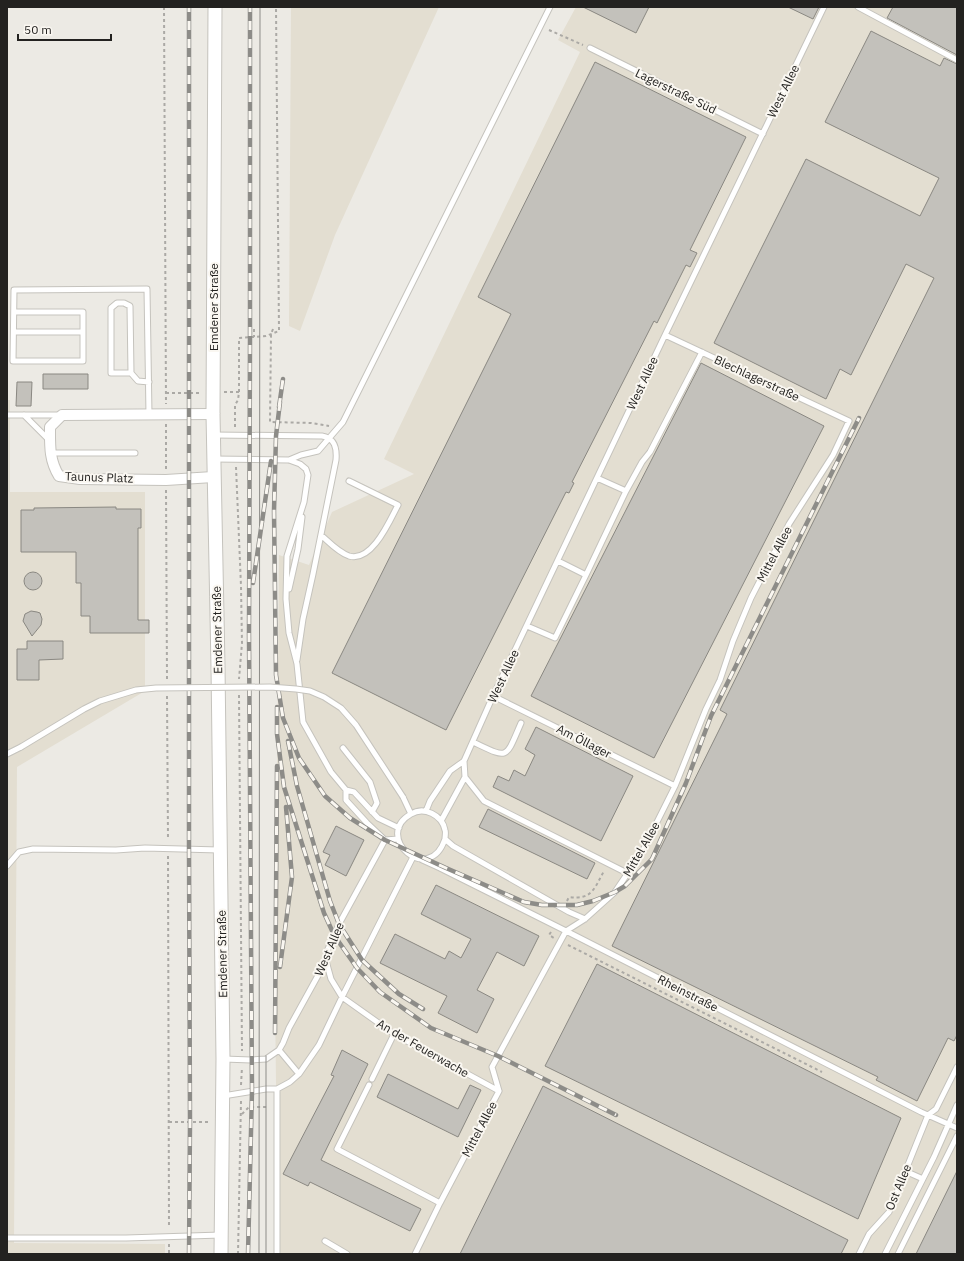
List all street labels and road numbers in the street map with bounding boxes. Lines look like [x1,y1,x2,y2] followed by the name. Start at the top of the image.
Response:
[764,62,802,120] street label: West Allee
[633,65,719,117] street label: Lagerstraße Süd
[206,263,221,351] street label: Emdener Straße
[712,352,802,405] street label: Blechlagerstraße
[623,354,661,412] street label: West Allee
[65,468,134,486] street label: Taunus Platz
[753,523,795,584] street label: Mittel Allee
[209,586,225,674] street label: Emdener Straße
[484,647,522,705] street label: West Allee
[554,721,614,761] street label: Am Öllager
[619,818,663,879] street label: Mittel Allee
[214,910,230,998] street label: Emdener Straße
[311,919,347,978] street label: West Allee
[655,971,721,1015] street label: Rheinstraße
[374,1016,472,1081] street label: An der Feuerwache
[458,1098,500,1159] street label: Mittel Allee
[882,1161,915,1212] street label: Ost Allee

